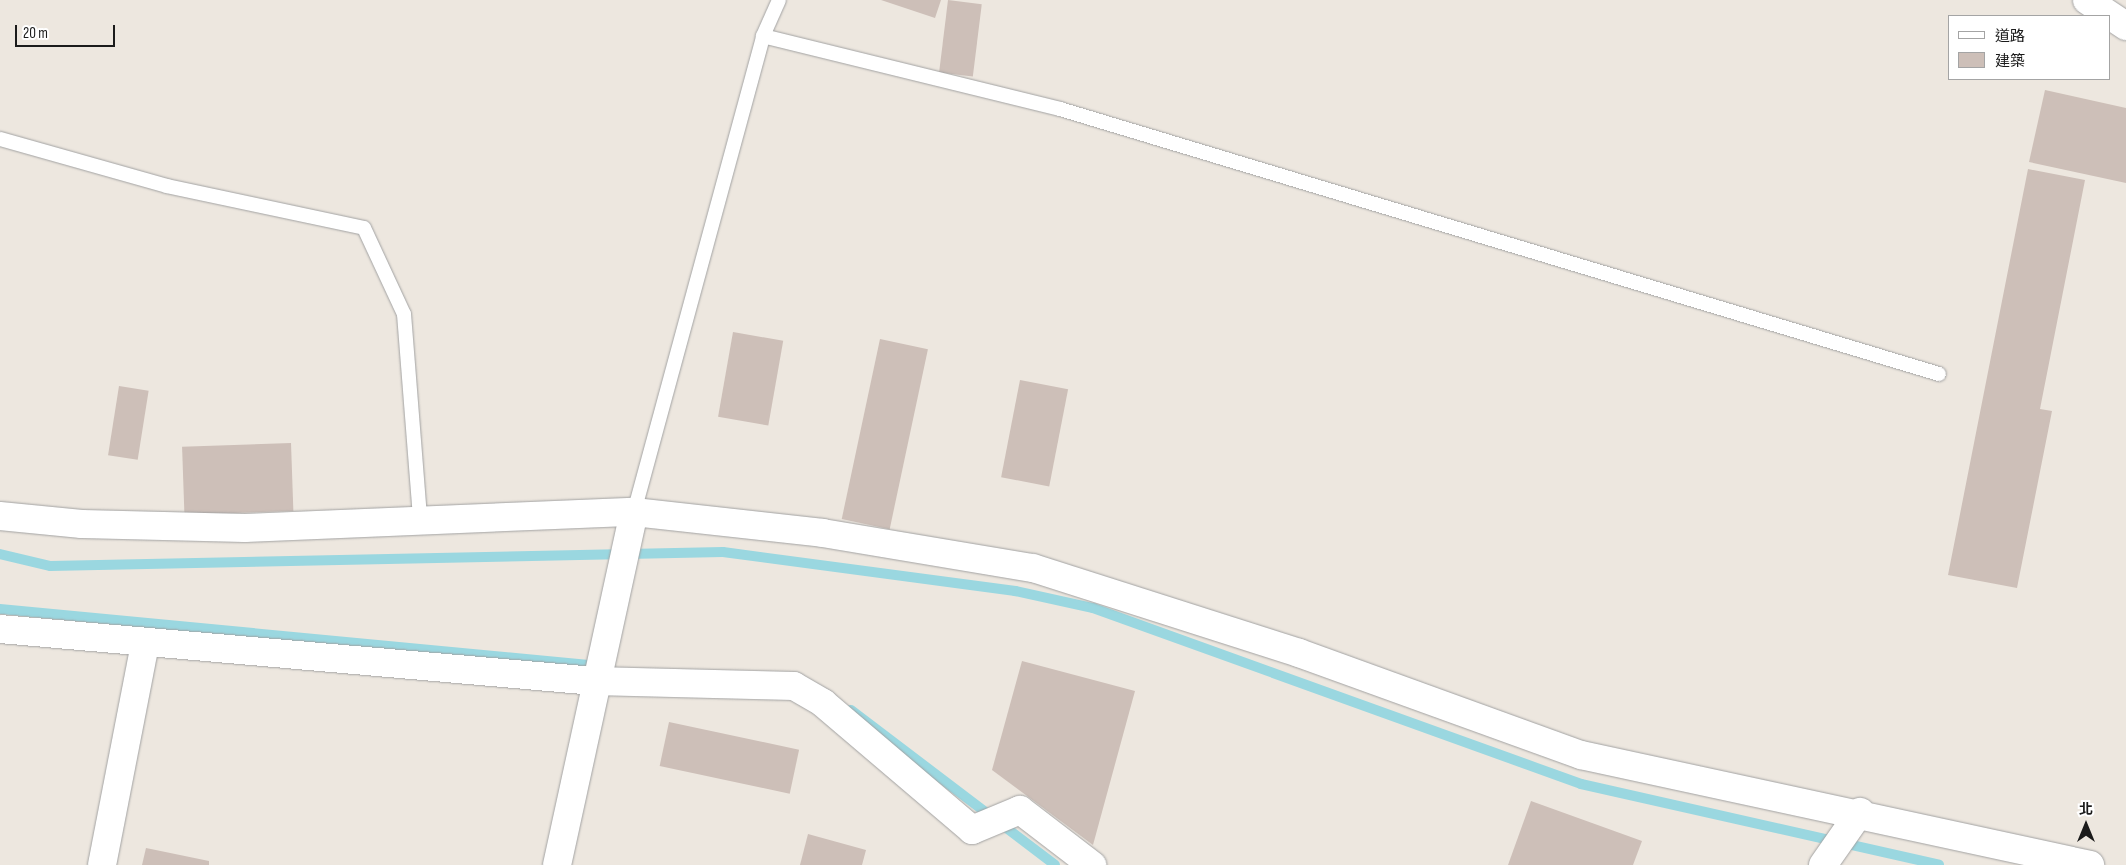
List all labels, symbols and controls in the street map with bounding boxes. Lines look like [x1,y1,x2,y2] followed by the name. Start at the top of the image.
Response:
[18,15,118,47] scale bar
[1948,15,2111,80] legend
[23,24,48,43] text: 20 m
[1995,27,2025,46] text: 道路
[1995,52,2025,71] text: 建築
[2061,800,2111,850] north arrow
[2079,801,2093,818] text: 北

